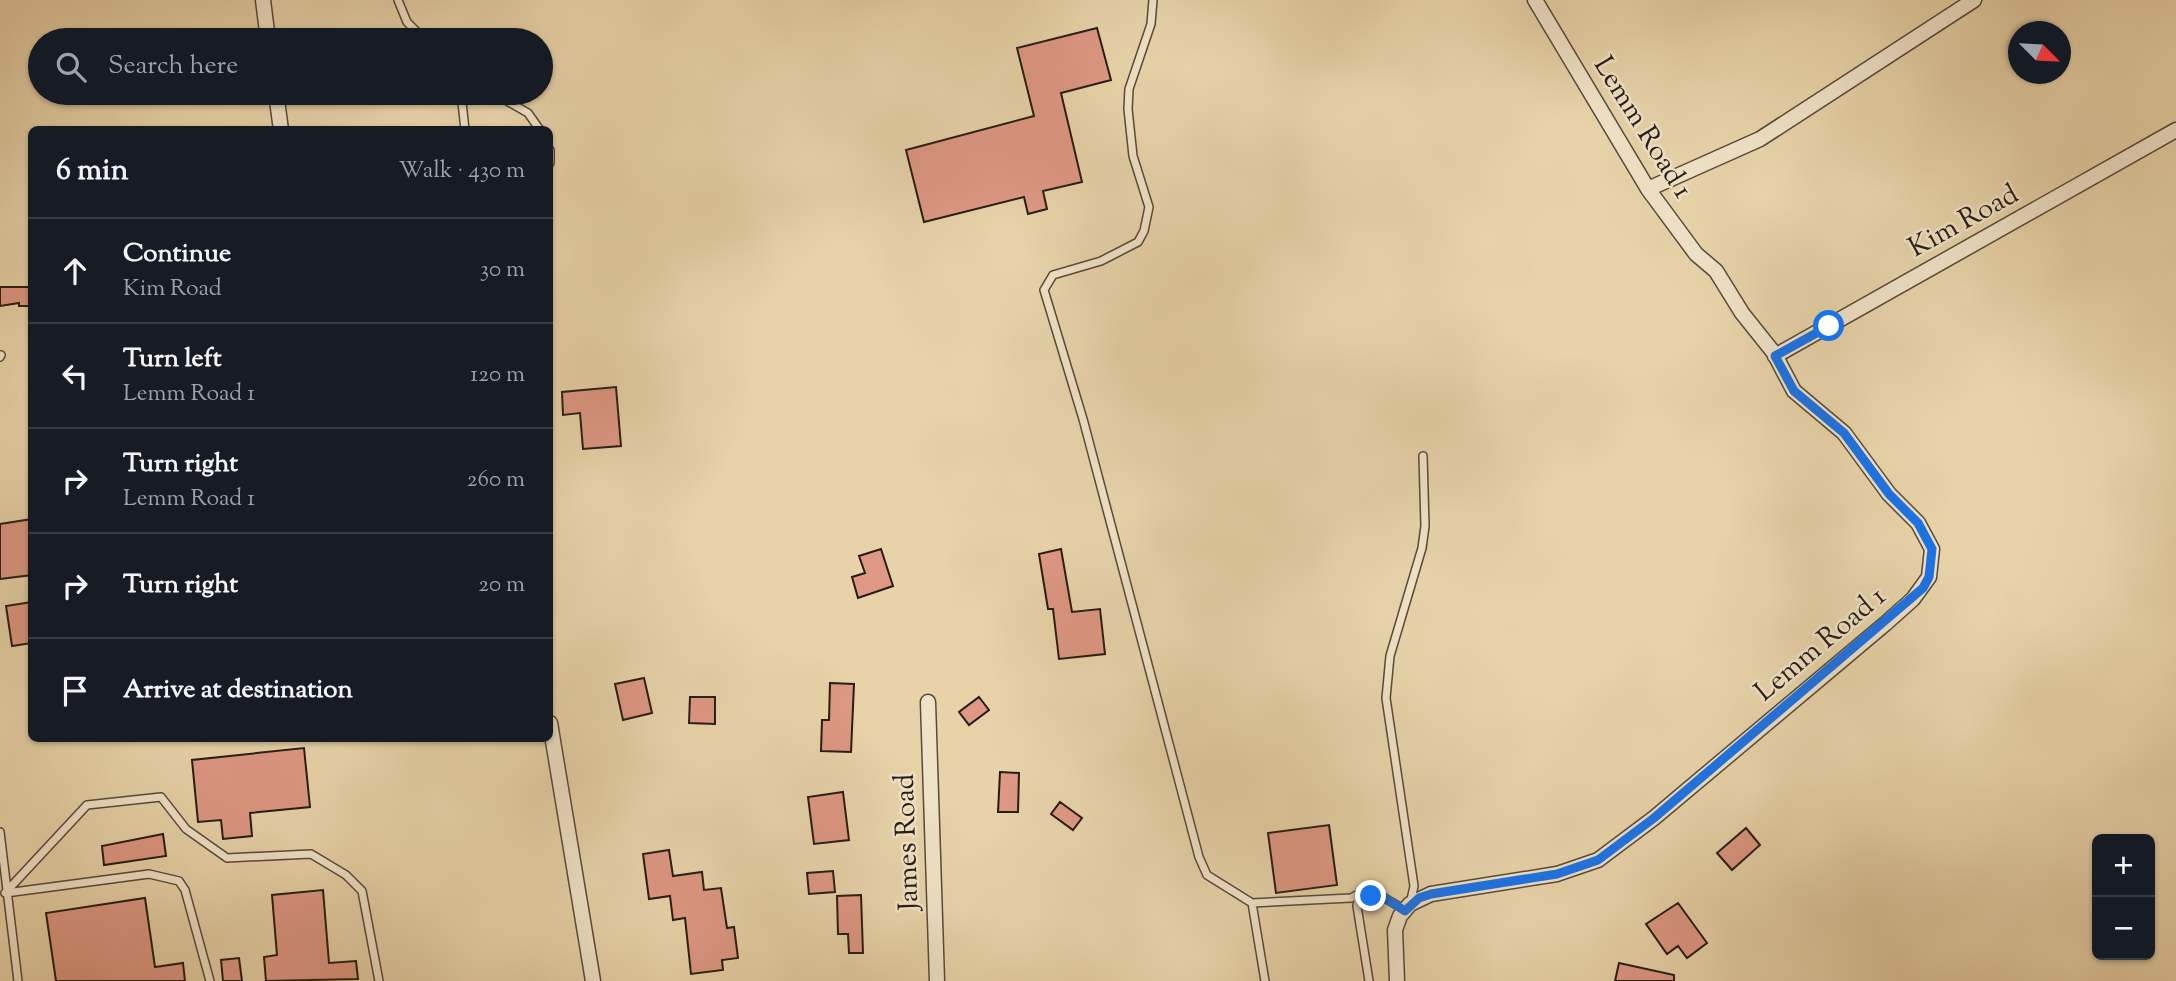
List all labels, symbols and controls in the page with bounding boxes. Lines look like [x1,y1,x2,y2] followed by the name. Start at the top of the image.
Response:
[2008,21,2071,84] north arrow
[28,28,553,105] search box
[52,48,90,86] icon: search
[108,48,238,85] text: Search here
[1582,49,1702,207] street label: Lemm Road 1
[56,150,128,193] text: 6 min
[399,155,525,188] text: Walk · 430 m
[1902,175,2026,269] street label: Kim Road
[123,236,231,273] text: Continue
[56,252,94,290] icon: ahead
[480,254,525,287] text: 30 m
[123,273,222,306] text: Kim Road
[1813,310,1844,341] route start
[123,341,222,378] text: Turn left
[56,357,94,395] icon: left
[470,359,525,392] text: 120 m
[123,378,255,411] text: Lemm Road 1
[123,446,238,483] text: Turn right
[56,462,94,500] icon: right
[467,464,525,497] text: 260 m
[123,483,255,516] text: Lemm Road 1
[56,567,94,605] icon: right
[123,567,238,604] text: Turn right
[478,569,525,602] text: 20 m
[1747,578,1895,712] street label: Lemm Road 1
[56,672,94,710] icon: arrive
[123,672,353,709] text: Arrive at destination
[886,773,930,913] street label: James Road
[2092,834,2155,960] map controls
[2092,834,2155,897] button: +
[1355,880,1386,911] route end
[2092,897,2155,960] button: −

